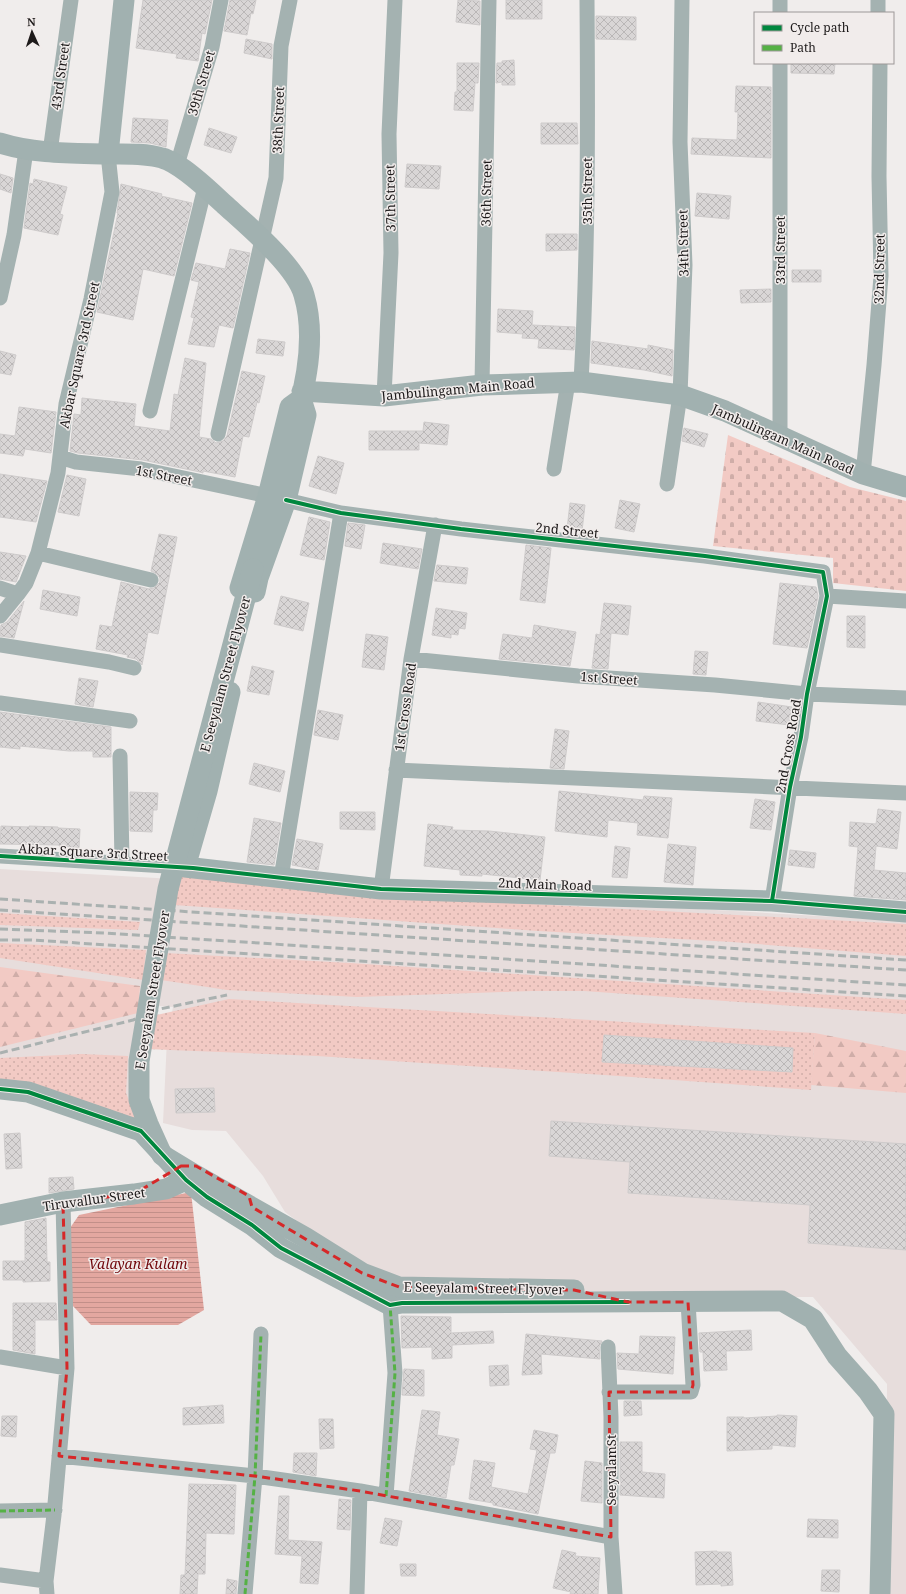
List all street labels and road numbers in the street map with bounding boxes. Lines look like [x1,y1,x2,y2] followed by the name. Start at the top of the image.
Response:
[46,41,74,111] street label: 43rd Street
[183,48,219,118] street label: 39th Street
[268,86,288,154] street label: 38th Street
[578,157,596,225] street label: 35th Street
[476,159,496,227] street label: 36th Street
[380,164,400,232] street label: 37th Street
[673,209,693,277] street label: 34th Street
[771,215,789,284] street label: 33rd Street
[869,233,889,304] street label: 32nd Street
[55,280,103,430] street label: Akbar Square 3rd Street
[380,373,535,405] street label: Jambulingam Main Road
[708,399,857,479] street label: Jambulingam Main Road
[134,461,194,489] street label: 1st Street
[535,518,600,542] street label: 2nd Street
[195,594,255,754] street label: E Seeyalam Street Flyover
[390,662,420,752] street label: 1st Cross Road
[580,667,639,689] street label: 1st Street
[771,698,805,794] street label: 2nd Cross Road
[18,839,169,865] street label: Akbar Square 3rd Street
[498,873,592,895] street label: 2nd Main Road
[131,909,173,1071] street label: E Seeyalam Street Flyover
[42,1183,147,1215] street label: Tiruvallur Street
[403,1278,565,1298] street label: E Seeyalam Street Flyover
[602,1434,620,1505] street label: SeeyalamSt

